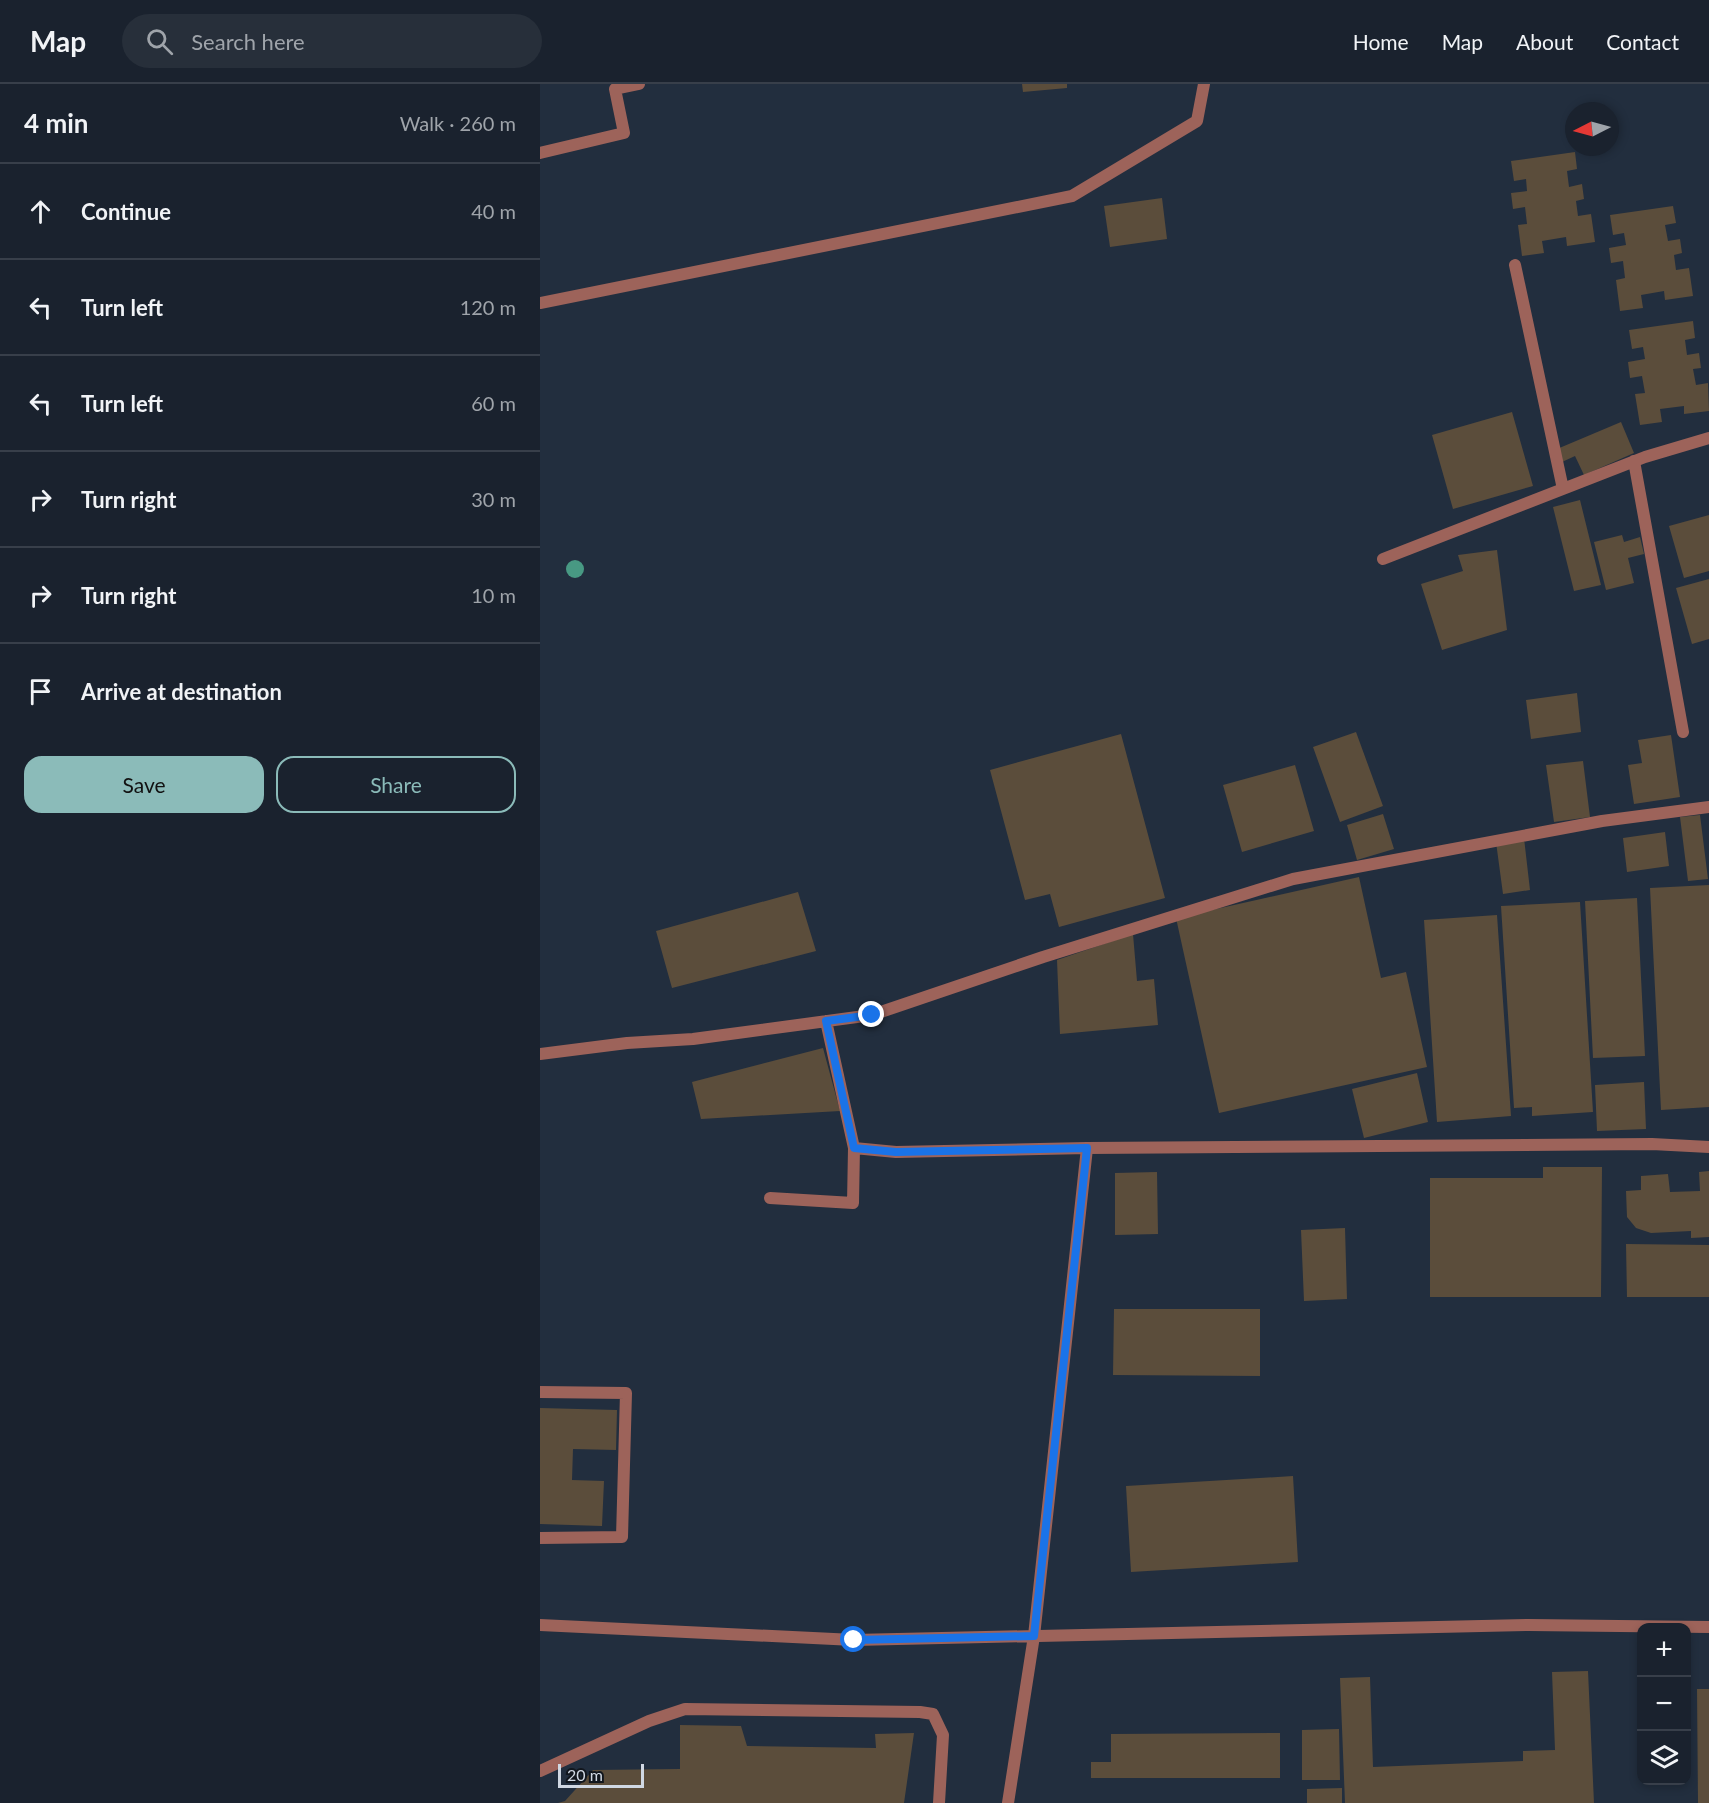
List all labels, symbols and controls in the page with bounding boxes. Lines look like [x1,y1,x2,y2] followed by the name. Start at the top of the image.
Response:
[122,14,542,68] search box
[30,24,86,58] text: Map
[143,25,176,58] icon: search
[191,28,305,55] text: Search here
[1353,29,1409,54] text: Home
[1442,29,1483,54] text: Map
[1516,29,1573,54] text: About
[1606,29,1679,54] text: Contact
[1565,102,1619,156] north arrow
[24,107,88,139] text: 4 min
[400,111,516,135] text: Walk · 260 m
[24,195,57,228] icon: ahead
[81,198,171,225] text: Continue
[471,199,516,223] text: 40 m
[24,291,57,324] icon: left
[81,294,163,321] text: Turn left
[460,295,516,319] text: 120 m
[24,387,57,420] icon: left
[81,390,163,417] text: Turn left
[471,391,516,415] text: 60 m
[24,483,57,516] icon: right
[81,486,176,513] text: Turn right
[471,487,516,511] text: 30 m
[24,579,57,612] icon: right
[81,582,176,609] text: Turn right
[471,583,516,607] text: 10 m
[24,675,57,708] icon: arrive
[81,678,282,705] text: Arrive at destination
[24,756,264,813] button: Save
[276,756,516,813] button: Share
[858,1001,884,1027] route end
[1637,1623,1691,1785] map controls
[1637,1623,1691,1677] button: +
[840,1626,866,1652] route start
[1637,1677,1691,1731] button: −
[1637,1731,1691,1785] button: layers
[558,1761,644,1788] scale bar
[567,1765,603,1784] text: 20 m

